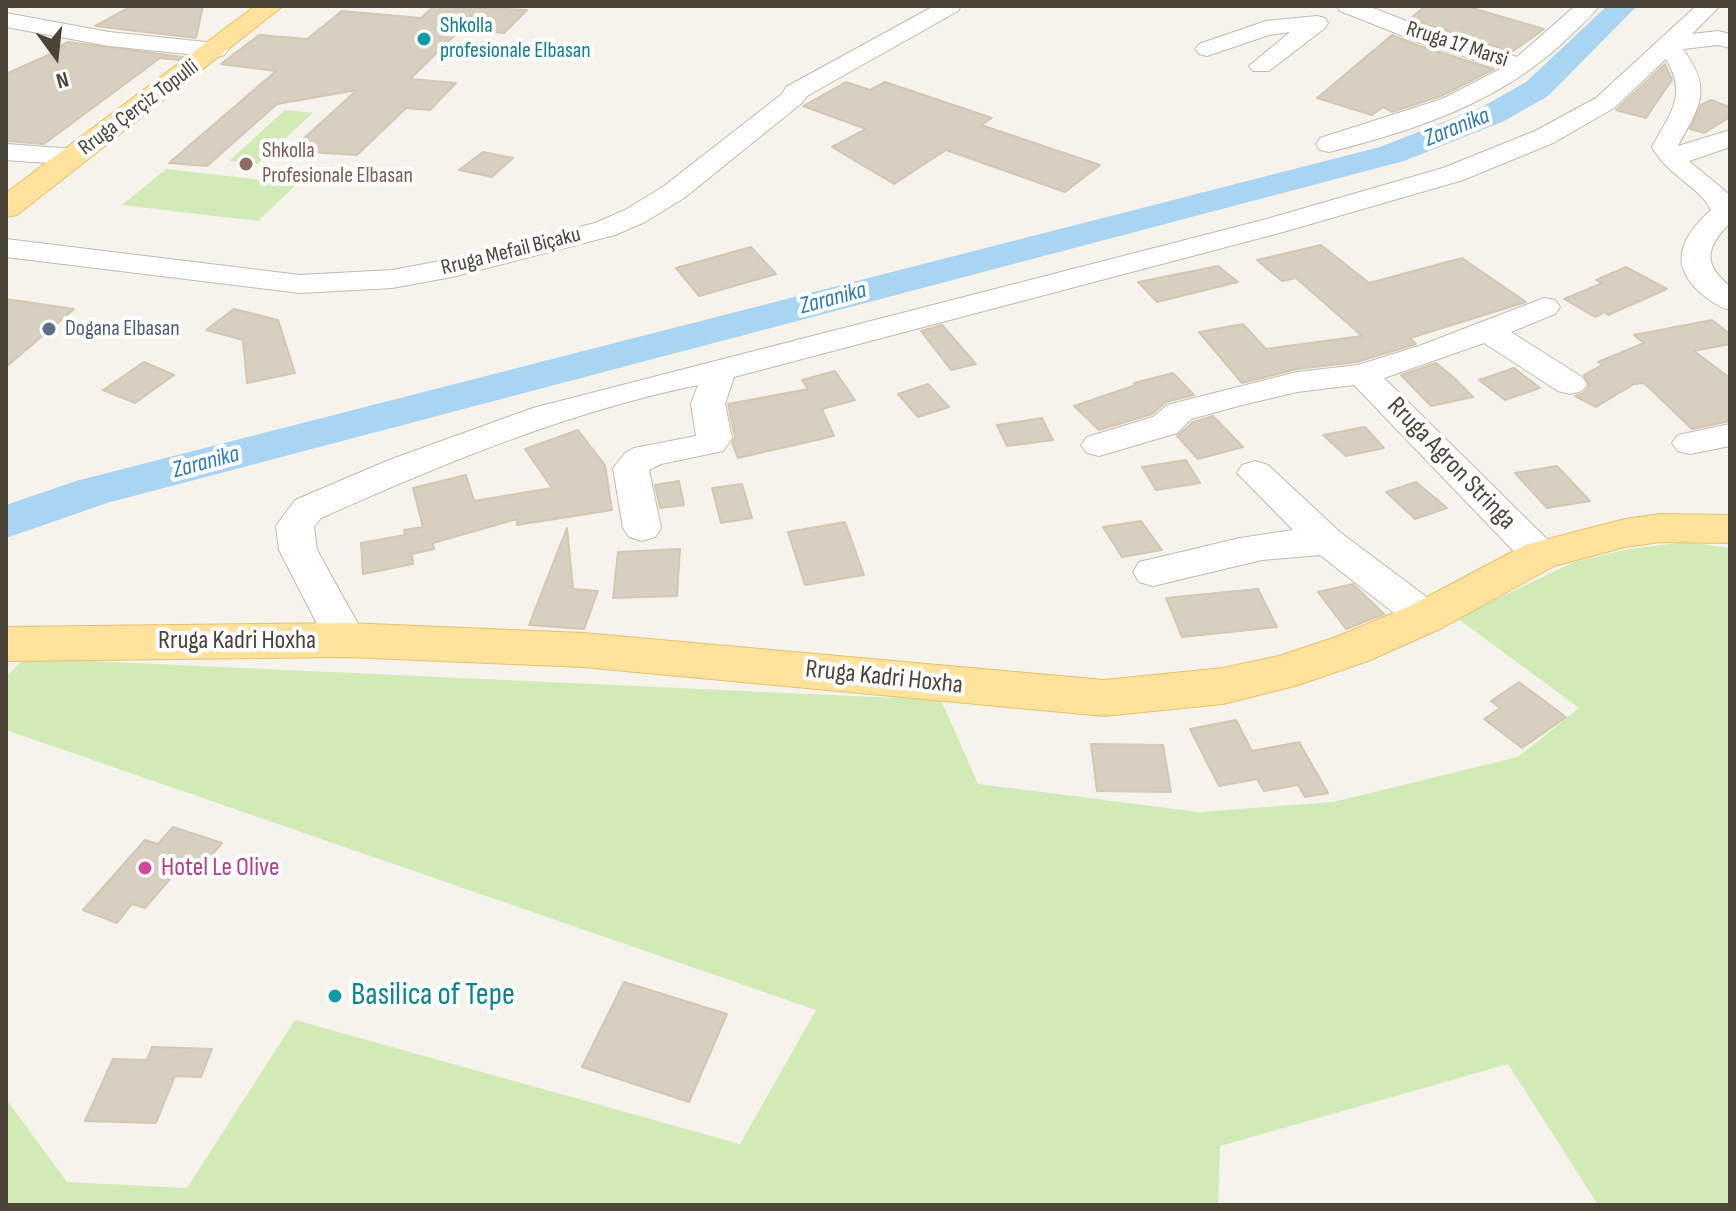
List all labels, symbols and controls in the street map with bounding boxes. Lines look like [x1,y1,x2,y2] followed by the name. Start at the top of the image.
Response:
[440,13,591,64] place label: Shkolla profesionale Elbasan
[16,16,96,96] north arrow
[1403,16,1511,74] street label: Rruga 17 Marsi
[415,30,433,48] marker: Shkolla profesionale Elbasan
[74,54,204,162] street label: Rruga Çerçiz Topulli
[53,65,72,94] text: N
[1420,102,1494,154] water label: Zaranika
[262,138,413,190] place label: Shkolla Profesionale Elbasan
[237,155,255,173] marker: Shkolla Profesionale Elbasan
[439,222,583,282] street label: Rruga Mefail Biçaku
[797,276,869,322] water label: Zaranika
[65,316,180,342] place label: Dogana Elbasan
[40,320,58,338] marker: Dogana Elbasan
[1380,391,1522,537] street label: Rruga Agron Stringa
[170,440,242,486] water label: Zaranika
[158,625,316,657] street label: Rruga Kadri Hoxha
[804,654,964,702] street label: Rruga Kadri Hoxha
[161,852,279,884] place label: Hotel Le Olive
[136,859,154,877] marker: Hotel Le Olive
[351,977,515,1015] place label: Basilica of Tepe
[326,987,344,1005] marker: Basilica of Tepe

